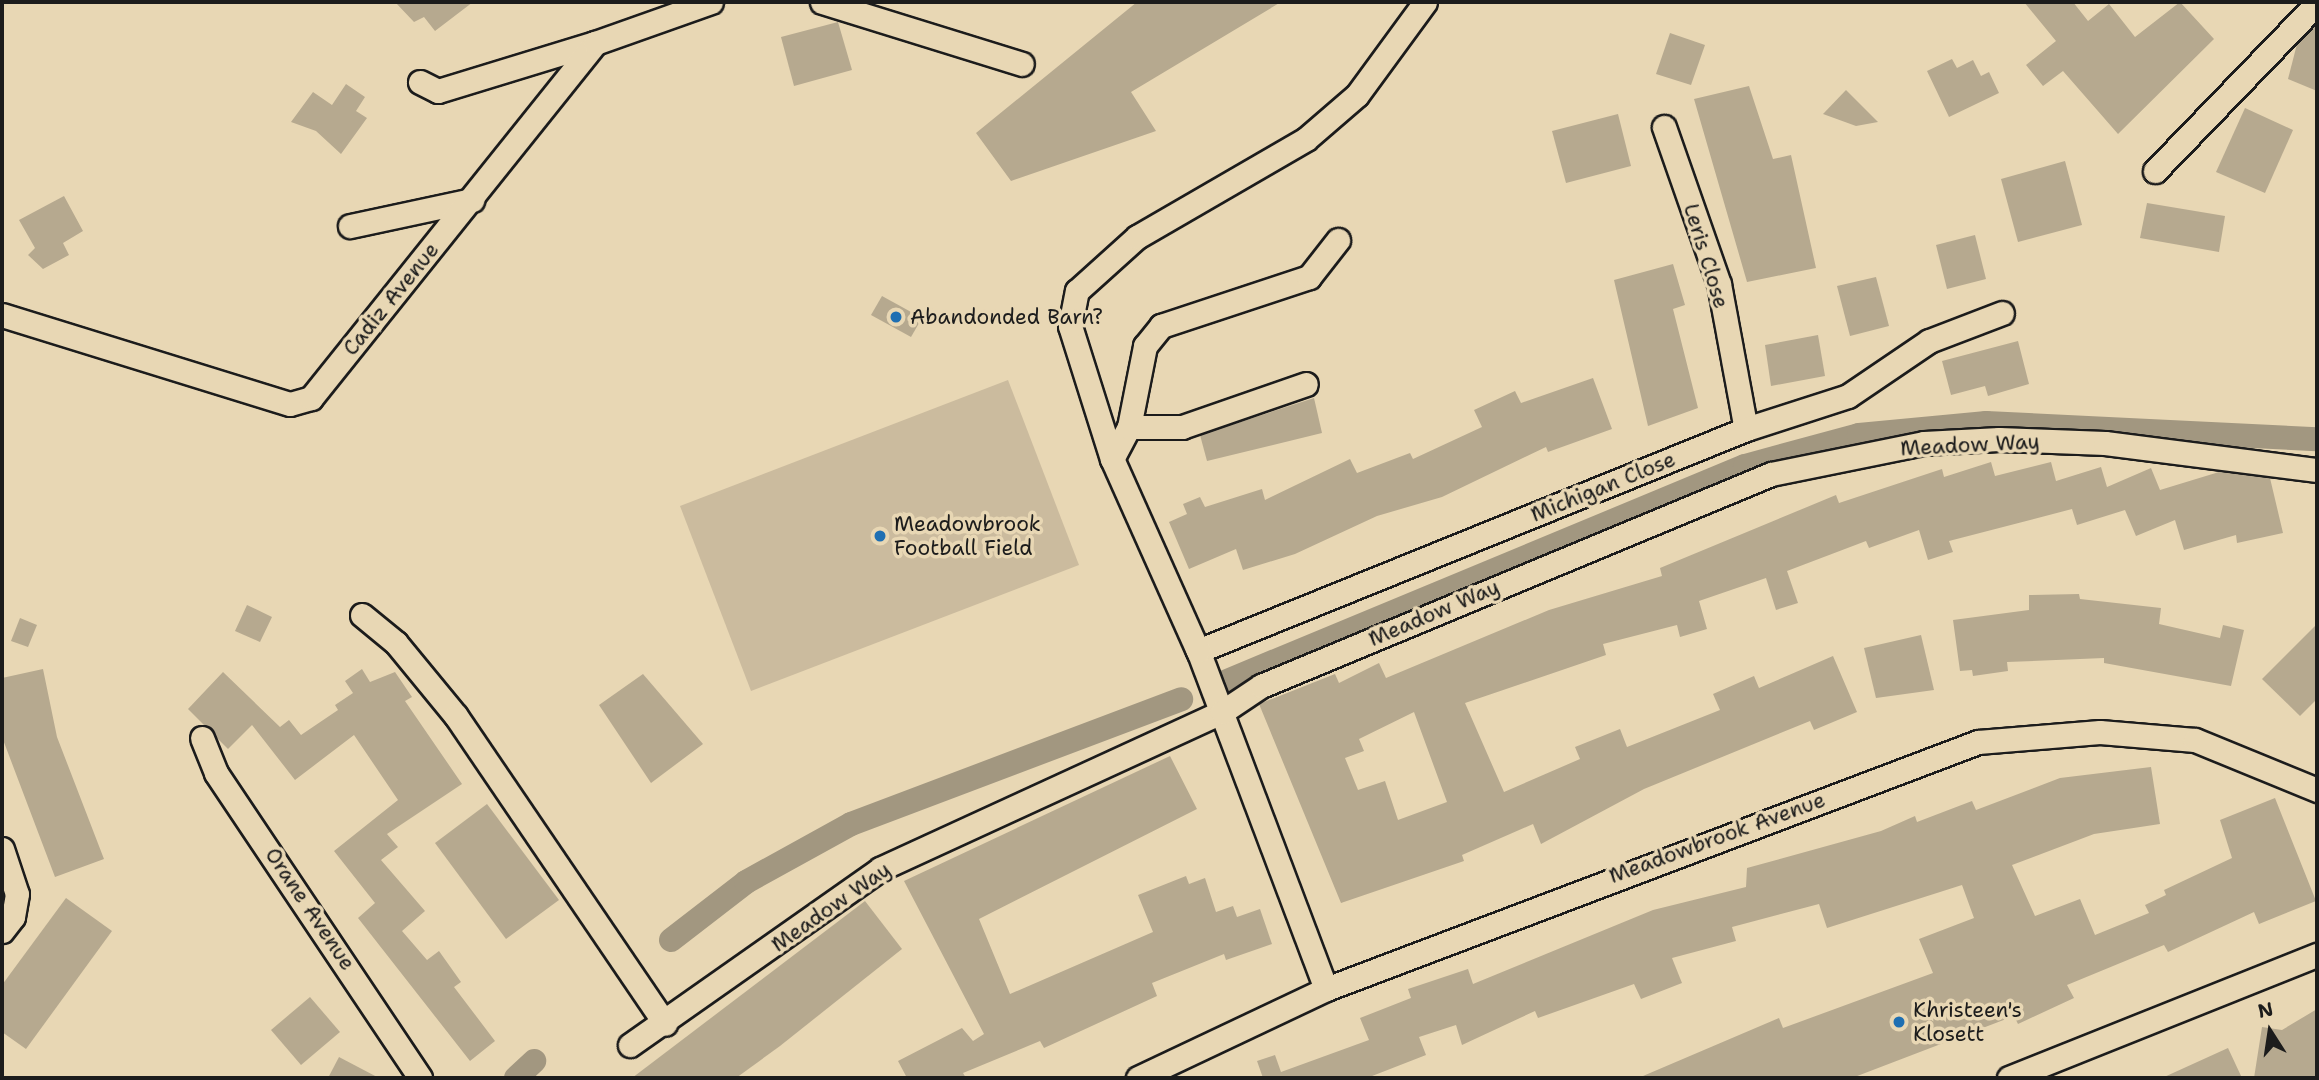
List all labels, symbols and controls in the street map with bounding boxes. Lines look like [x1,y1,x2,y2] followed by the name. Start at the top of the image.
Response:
[1678,201,1734,311] street label: Leris Close
[338,237,444,361] street label: Cadiz Avenue
[910,304,1102,330] place label: Abandonded Barn?
[888,309,904,325] marker: Abandonded Barn?
[1900,429,2040,461] street label: Meadow Way
[1527,447,1679,527] street label: Michigan Close
[894,511,1041,561] place label: Meadowbrook Football Field
[872,528,888,544] marker: Meadowbrook Football Field
[1365,574,1503,652] street label: Meadow Way
[1606,787,1828,889] street label: Meadowbrook Avenue
[260,843,360,975] street label: Orane Avenue
[767,857,895,957] street label: Meadow Way
[2235,996,2305,1066] north arrow
[2256,996,2275,1024] text: N
[1913,997,2022,1047] place label: Khristeen's Klosett
[1891,1014,1907,1030] marker: Khristeen's Klosett

